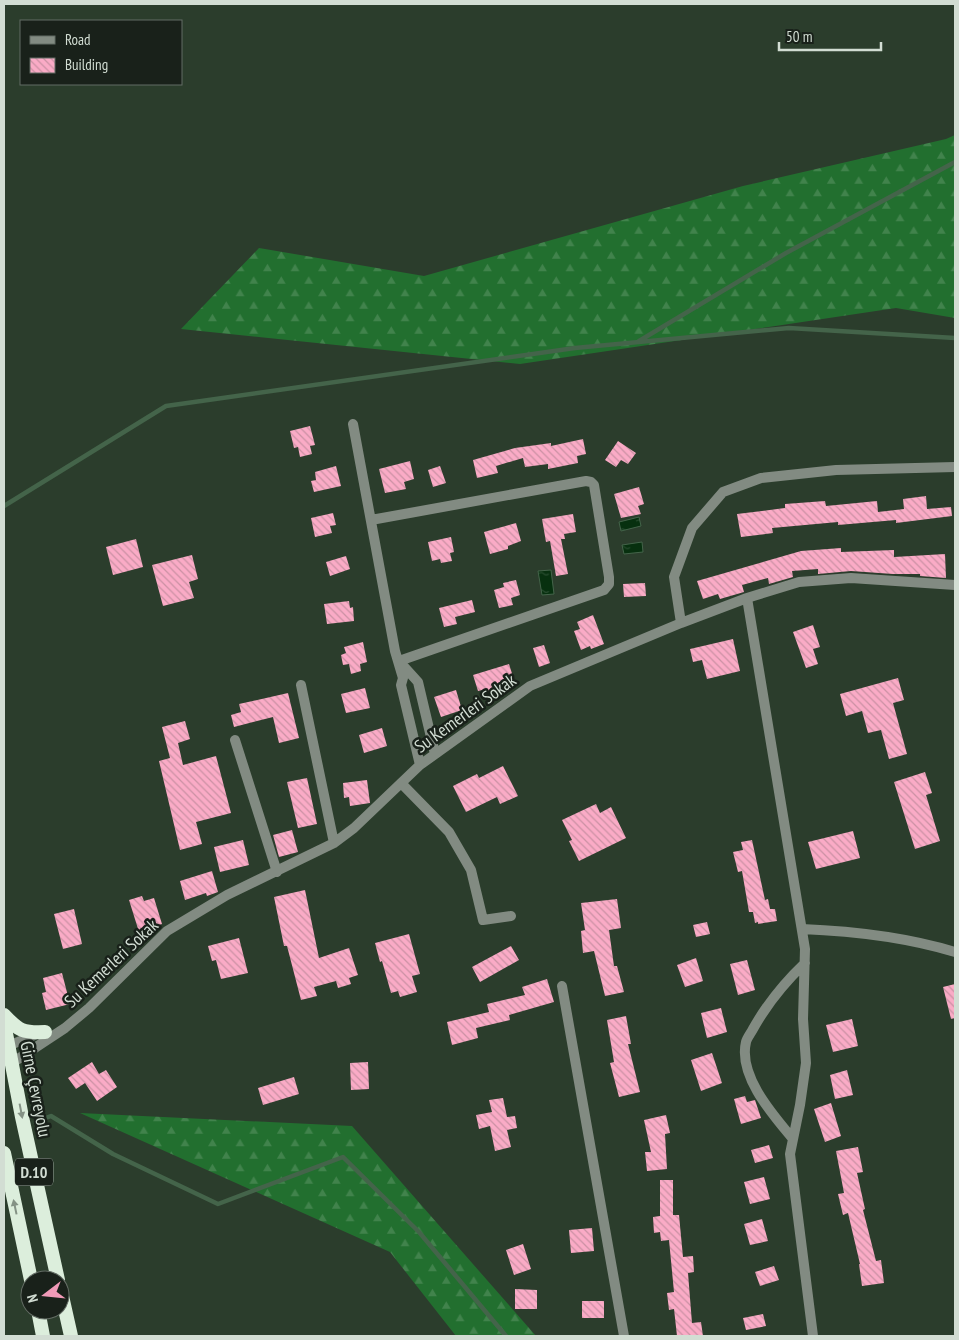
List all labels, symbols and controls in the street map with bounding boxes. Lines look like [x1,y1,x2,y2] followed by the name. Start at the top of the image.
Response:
[20,20,182,85] legend
[779,20,882,52] scale bar
[786,27,812,46] text: 50 m
[65,30,91,49] text: Road
[65,55,108,74] text: Building
[410,668,520,758] street label: Su Kemerleri Sokak
[59,914,163,1012] street label: Su Kemerleri Sokak
[15,1039,57,1139] street label: Girne Çevreyolu
[17,1104,25,1119] one-way arrow
[15,1158,53,1186] road number: D.10
[11,1200,19,1215] one-way arrow
[20,1270,70,1320] north arrow
[23,1292,42,1305] text: N

